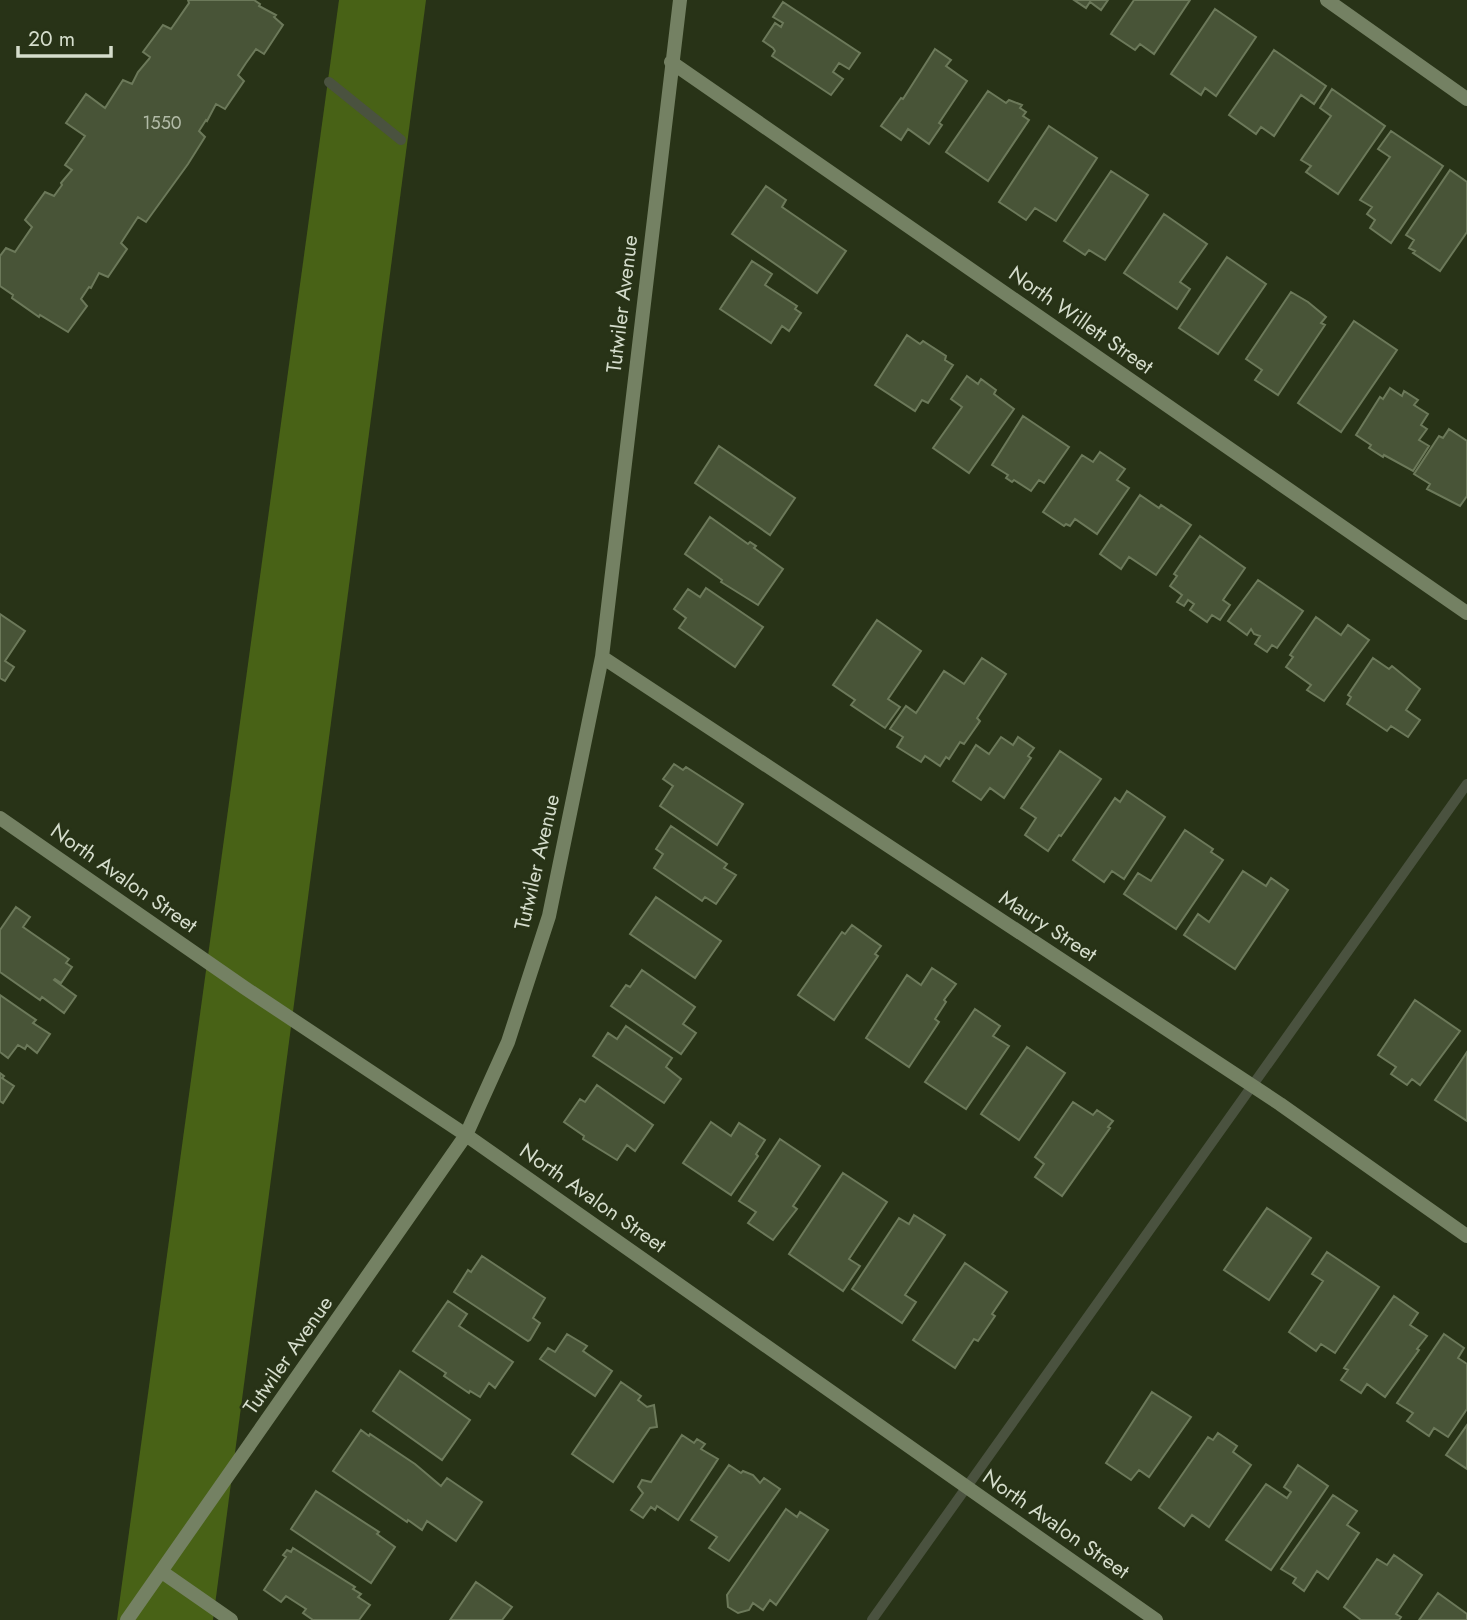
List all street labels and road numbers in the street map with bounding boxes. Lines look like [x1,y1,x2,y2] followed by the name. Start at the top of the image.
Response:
[599,233,645,375] street label: Tutwiler Avenue
[1003,259,1159,381] street label: North Willett Street
[507,791,567,933] street label: Tutwiler Avenue
[44,816,204,940] street label: North Avalon Street
[993,883,1103,969] street label: Maury Street
[513,1136,673,1260] street label: North Avalon Street
[236,1290,340,1420] street label: Tutwiler Avenue
[976,1462,1136,1586] street label: North Avalon Street

